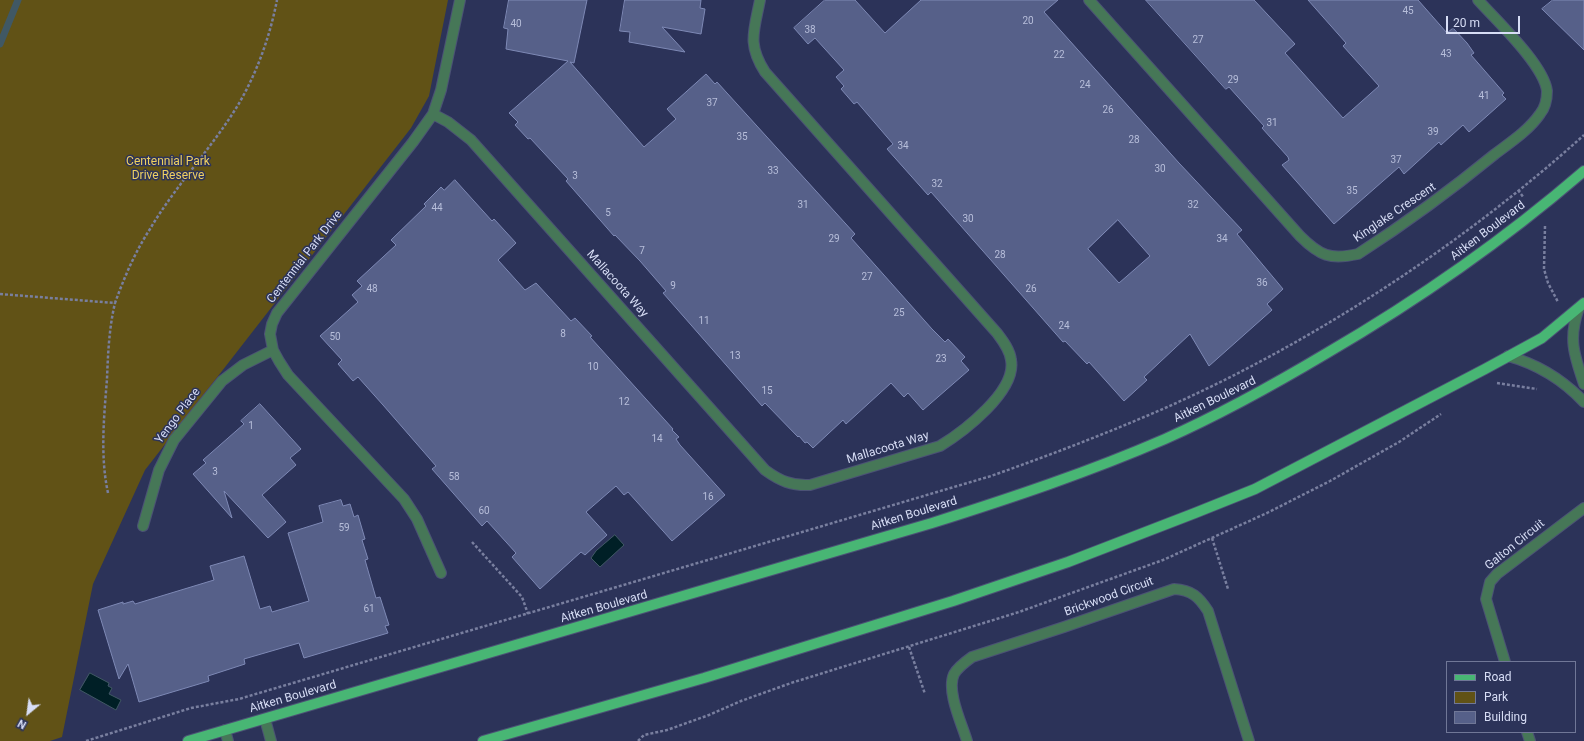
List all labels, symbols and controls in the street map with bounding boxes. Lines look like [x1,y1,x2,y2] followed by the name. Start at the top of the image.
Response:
[1402,5,1414,17] house number: 45
[1448,8,1522,34] scale bar
[1022,15,1034,27] house number: 20
[1453,16,1480,30] text: 20 m
[510,18,522,30] house number: 40
[804,24,816,36] house number: 38
[1192,34,1204,46] house number: 27
[1440,48,1452,60] house number: 43
[1053,49,1065,61] house number: 22
[1227,74,1239,86] house number: 29
[1079,79,1091,91] house number: 24
[1478,90,1490,102] house number: 41
[706,97,718,109] house number: 37
[1102,104,1114,116] house number: 26
[1266,117,1278,129] house number: 31
[1427,126,1439,138] house number: 39
[736,131,748,143] house number: 35
[1128,134,1140,146] house number: 28
[897,140,909,152] house number: 34
[1390,154,1402,166] house number: 37
[126,155,210,183] park label: Centennial Park Drive Reserve
[1154,163,1166,175] house number: 30
[767,165,779,177] house number: 33
[572,170,578,182] house number: 3
[931,178,943,190] house number: 32
[1351,180,1439,246] street label: Kinglake Crescent
[1346,185,1358,197] house number: 35
[1448,198,1528,264] street label: Aitken Boulevard
[797,199,809,211] house number: 31
[1187,199,1199,211] house number: 32
[431,202,443,214] house number: 44
[605,207,611,219] house number: 5
[264,208,346,306] street label: Centennial Park Drive
[962,213,974,225] house number: 30
[828,233,840,245] house number: 29
[1216,233,1228,245] house number: 34
[639,245,645,257] house number: 7
[583,247,651,321] street label: Mallacoota Way
[994,249,1006,261] house number: 28
[861,271,873,283] house number: 27
[1256,277,1268,289] house number: 36
[670,280,676,292] house number: 9
[366,283,378,295] house number: 48
[1025,283,1037,295] house number: 26
[893,307,905,319] house number: 25
[698,315,710,327] house number: 11
[1058,320,1070,332] house number: 24
[560,328,566,340] house number: 8
[329,331,341,343] house number: 50
[729,350,741,362] house number: 13
[935,353,947,365] house number: 23
[587,361,599,373] house number: 10
[1172,374,1258,426] street label: Aitken Boulevard
[152,385,204,447] street label: Yengo Place
[761,385,773,397] house number: 15
[618,396,630,408] house number: 12
[248,420,254,432] house number: 1
[845,429,931,467] street label: Mallacoota Way
[651,433,663,445] house number: 14
[212,466,218,478] house number: 3
[448,471,460,483] house number: 58
[702,491,714,503] house number: 16
[869,494,959,534] street label: Aitken Boulevard
[478,505,490,517] house number: 60
[1482,517,1548,573] street label: Galton Circuit
[338,522,350,534] house number: 59
[1063,574,1155,620] street label: Brickwood Circuit
[559,588,649,626] street label: Aitken Boulevard
[363,603,375,615] house number: 61
[1446,661,1576,733] legend
[1484,670,1512,684] text: Road
[248,678,338,716] street label: Aitken Boulevard
[1484,690,1508,704] text: Park
[8,693,48,733] north arrow
[1484,710,1527,724] text: Building
[15,716,28,732] text: N

